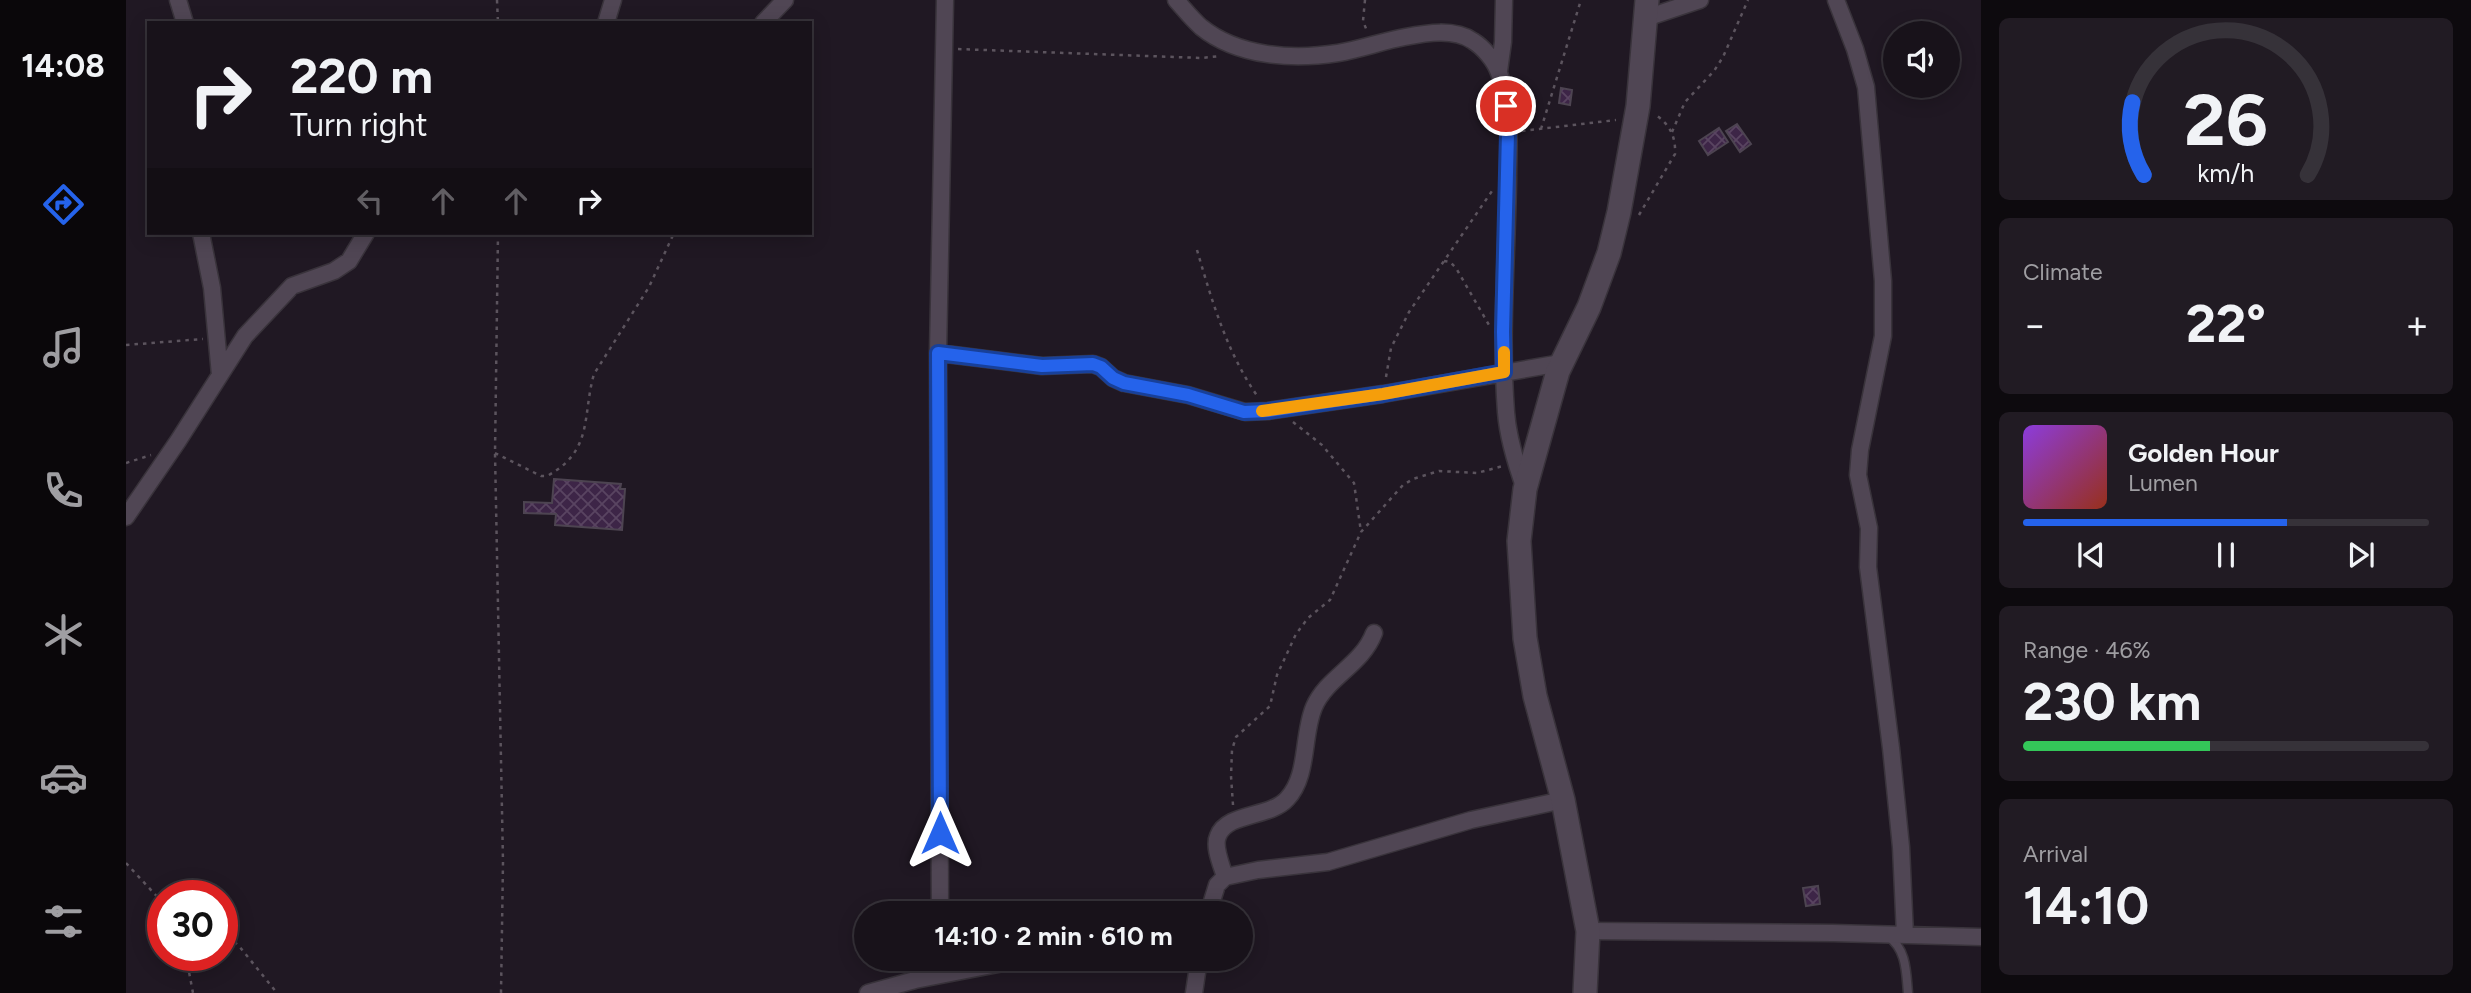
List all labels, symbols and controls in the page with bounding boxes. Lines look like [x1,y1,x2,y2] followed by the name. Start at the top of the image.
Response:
[1883,21,1960,98] map controls
[1883,21,1960,98] button: sound
[290,46,433,105] text: 220 m
[21,47,105,85] text: 14:08
[175,49,266,140] icon: right
[1476,76,1536,136] pin
[2184,76,2268,163] text: 26
[1487,87,1525,125] icon: arrive
[290,106,428,144] text: Turn right
[2197,158,2255,188] text: km/h
[39,180,88,229] icon: directions
[351,182,389,220] icon: left
[424,182,462,220] icon: ahead
[497,182,535,220] icon: ahead
[570,182,608,220] icon: right
[2023,258,2102,286] text: Climate
[2186,293,2266,355] text: 22°
[2023,302,2047,348] text: −
[2405,302,2429,348] text: +
[39,323,88,372] icon: music
[2128,437,2279,469] text: Golden Hour
[39,466,88,515] icon: phone
[2128,469,2198,497] text: Lumen
[2072,536,2110,574] icon: previous
[2207,536,2245,574] icon: pause
[2342,536,2380,574] icon: next
[39,610,88,659] icon: climate
[2023,636,2151,664] text: Range · 46%
[2023,671,2201,733] text: 230 km
[39,753,88,802] icon: car
[903,796,977,870] position arrow
[2023,840,2088,868] text: Arrival
[2023,875,2149,937] text: 14:10
[147,880,238,971] speed limit sign: 30
[39,897,88,946] icon: filters
[934,920,1173,952] text: 14:10 · 2 min · 610 m

